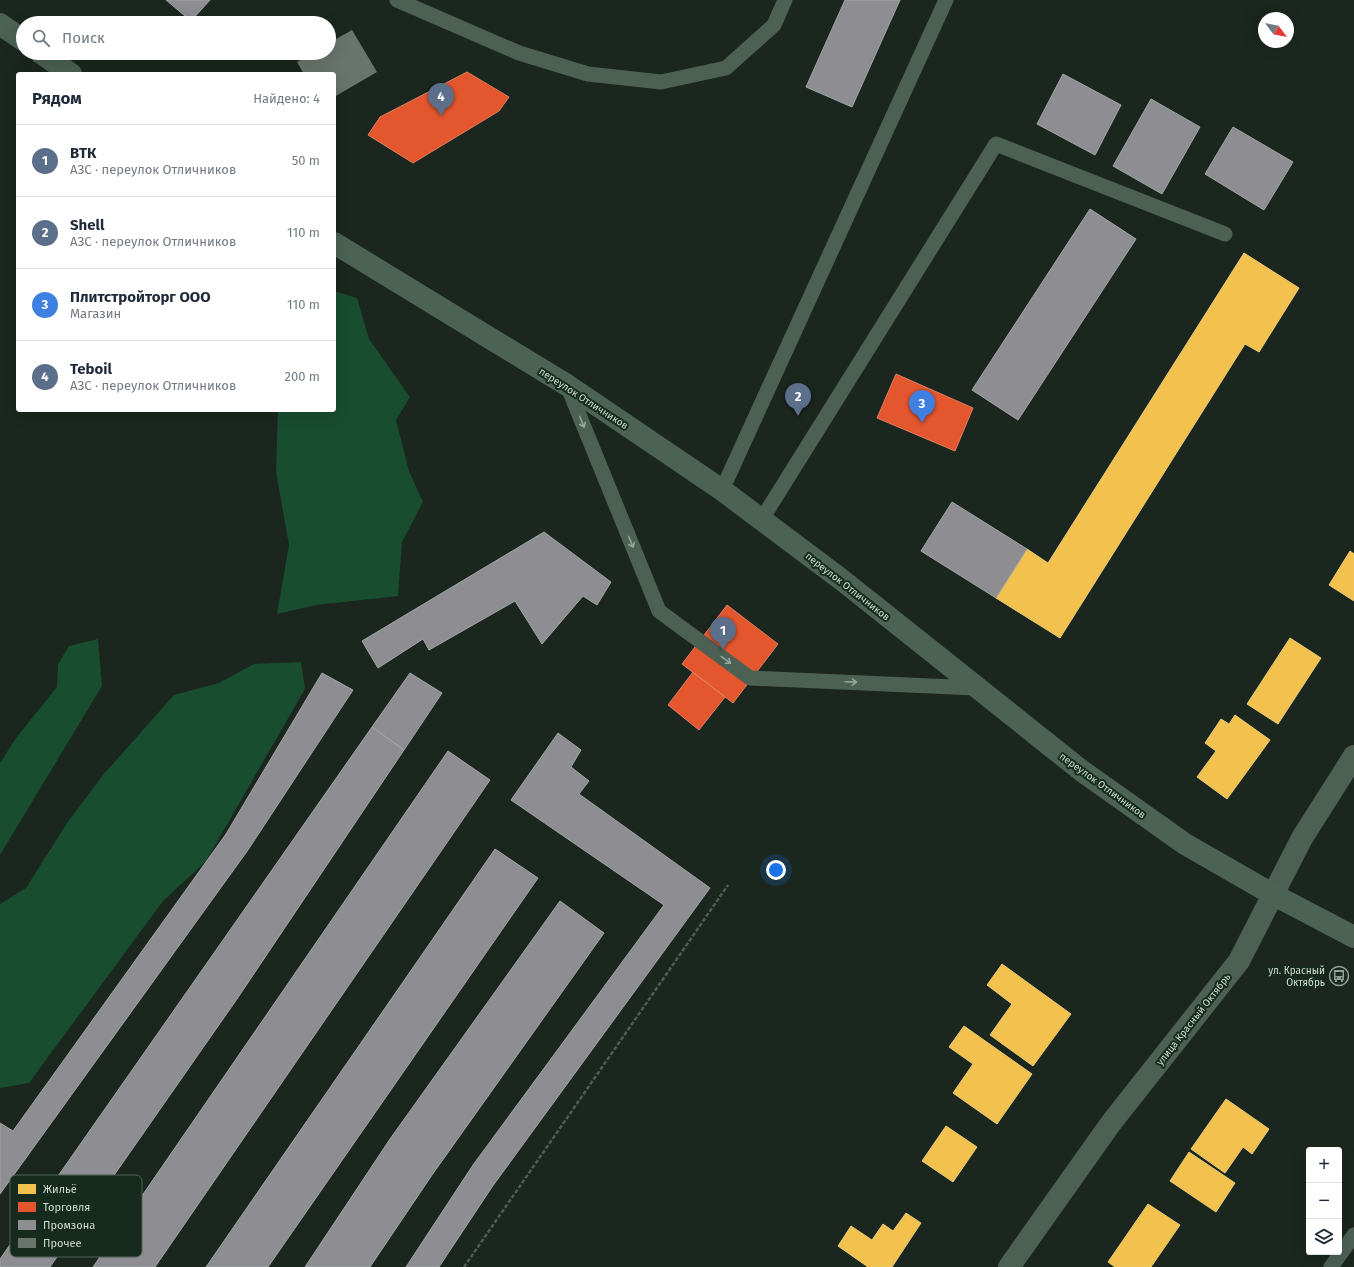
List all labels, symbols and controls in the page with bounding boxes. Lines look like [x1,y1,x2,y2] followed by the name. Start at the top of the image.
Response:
[1258,12,1294,48] north arrow
[16,16,336,60] search box
[30,27,52,49] icon: search
[62,29,105,47] text: Поиск
[428,83,454,116] pin: 4
[32,88,82,109] text: Рядом
[253,91,320,106] text: Найдено: 4
[70,144,96,162] text: ВТК
[42,153,48,168] text: 1
[292,153,320,168] text: 50 m
[70,162,236,177] text: АЗС · переулок Отличников
[70,216,104,234] text: Shell
[42,225,48,240] text: 2
[287,225,320,240] text: 110 m
[70,234,236,249] text: АЗС · переулок Отличников
[70,288,211,306] text: Плитстройторг ООО
[42,297,48,312] text: 3
[287,297,320,312] text: 110 m
[70,306,121,321] text: Магазин
[70,360,112,378] text: Teboil
[537,366,630,432] street label: переулок Отличников
[41,369,49,384] text: 4
[284,369,320,384] text: 200 m
[70,378,236,393] text: АЗС · переулок Отличников
[785,383,811,416] pin: 2
[909,390,935,423] pin: 3
[578,415,586,427] one-way arrow
[628,535,635,547] one-way arrow
[803,550,892,624] street label: переулок Отличников
[710,617,736,650] pin: 1
[721,656,732,665] one-way arrow
[844,678,857,686] one-way arrow
[1057,750,1148,821] street label: переулок Отличников
[766,860,786,880] your location
[1268,965,1325,989] place label: ул. Красный Октябрь
[1328,965,1350,987] bus stop icon: ул. Красный Октябрь
[1154,971,1233,1068] street label: улица Красный Октябрь
[1306,1147,1342,1255] map controls
[1306,1147,1342,1183] button: +
[10,1175,142,1257] legend
[43,1183,77,1196] text: Жильё
[1306,1183,1342,1219] button: −
[43,1201,90,1214] text: Торговля
[43,1219,95,1232] text: Промзона
[1306,1219,1342,1255] button: layers
[43,1237,81,1250] text: Прочее

